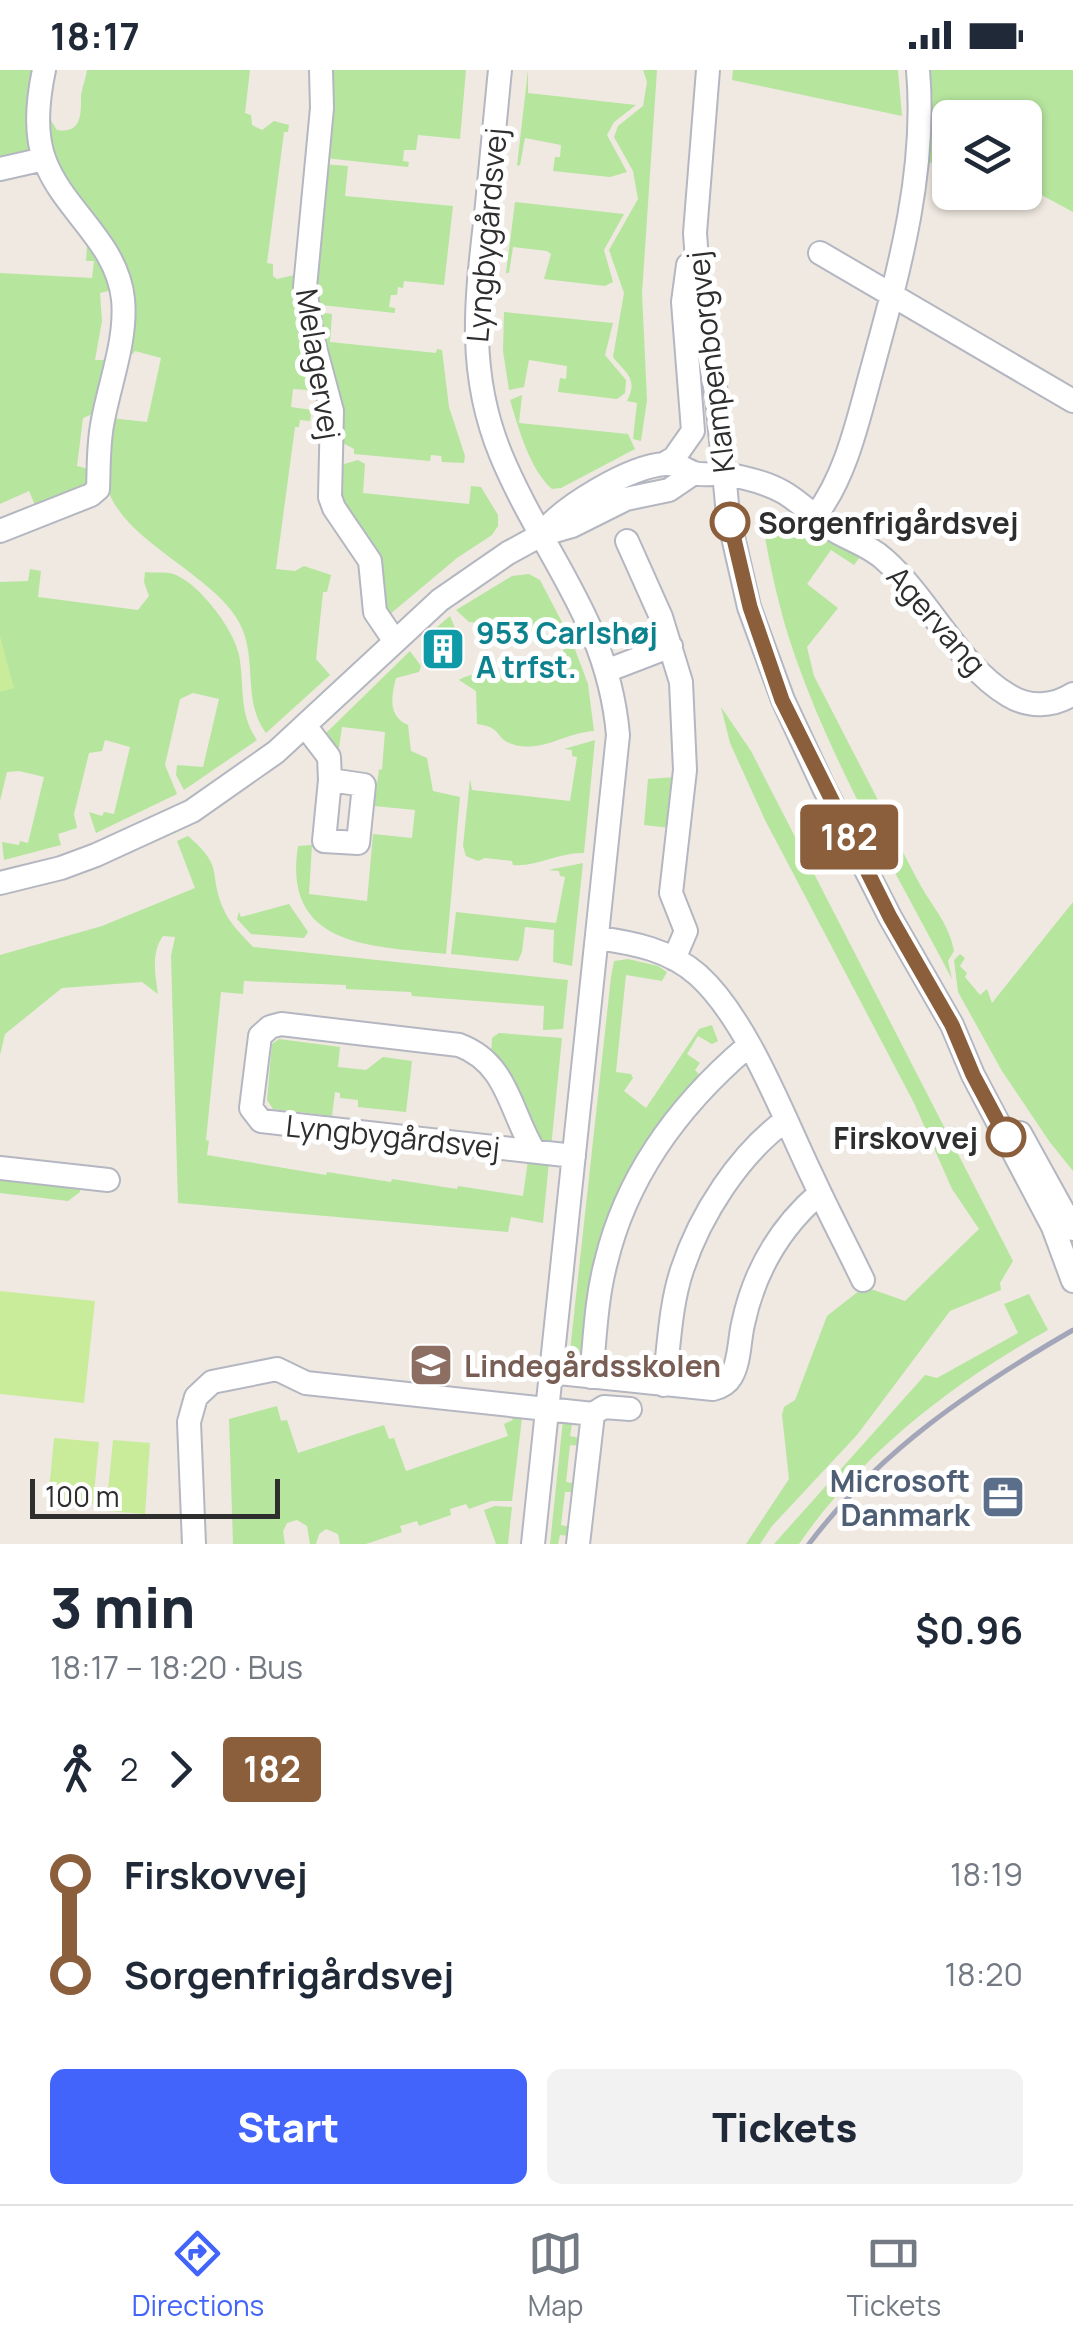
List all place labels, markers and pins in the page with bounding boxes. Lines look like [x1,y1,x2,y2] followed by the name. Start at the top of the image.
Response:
[758,502,1019,543] place label: Sorgenfrigårdsvej
[711,503,749,541] marker: Sorgenfrigårdsvej
[476,612,658,687] place label: 953 Carlshøj A trfst.
[420,626,466,672] building icon: 953 Carlshøj A trfst.
[833,1117,978,1158] place label: Firskovvej
[987,1118,1025,1156] marker: Firskovvej
[408,1342,454,1388] school or university icon: Lindegårdsskolen
[464,1345,721,1386] place label: Lindegårdsskolen
[830,1460,971,1535] place label: Microsoft Danmark
[980,1474,1026,1520] office icon: Microsoft Danmark

